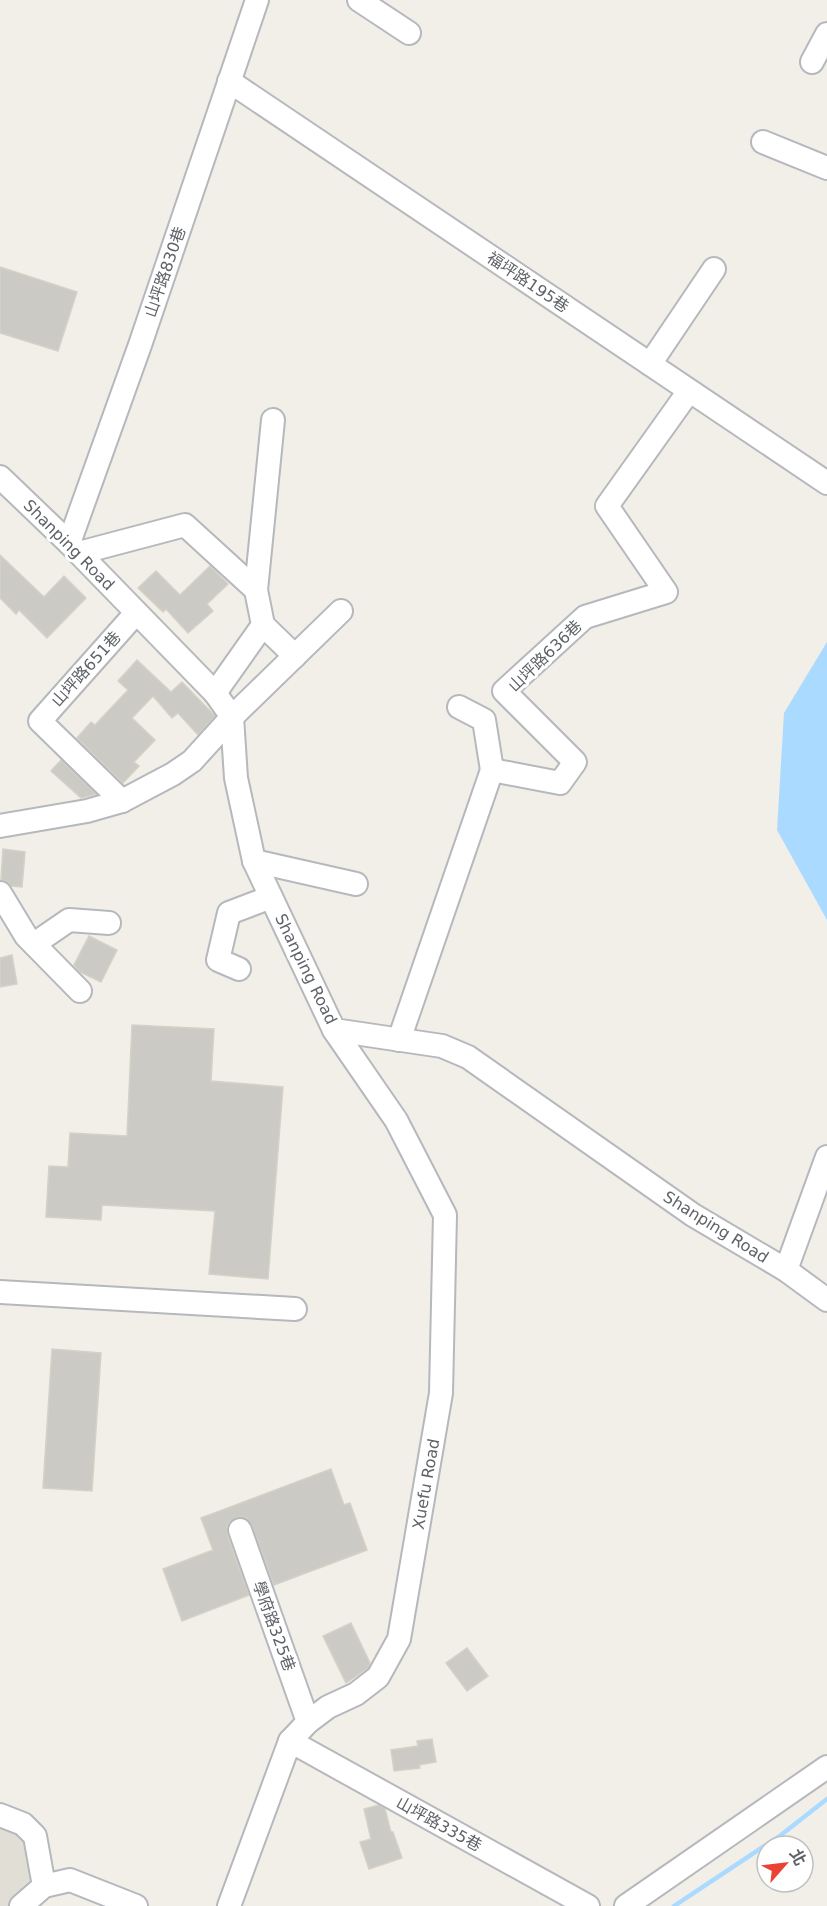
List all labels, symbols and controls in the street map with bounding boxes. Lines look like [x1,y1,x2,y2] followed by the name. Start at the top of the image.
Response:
[141,224,189,320] street label: 山坪路830巷
[483,248,573,316] street label: 福坪路195巷
[20,496,118,594] street label: Shanping Road
[504,616,586,696] street label: 山坪路636巷
[47,628,125,710] street label: 山坪路651巷
[271,911,341,1027] street label: Shanping Road
[660,1187,772,1267] street label: Shanping Road
[409,1437,443,1531] street label: Xuefu Road
[249,1578,299,1674] street label: 學府路325巷
[393,1793,485,1855] street label: 山坪路335巷
[755,1834,815,1894] north arrow
[786,1846,810,1869] text: 北

